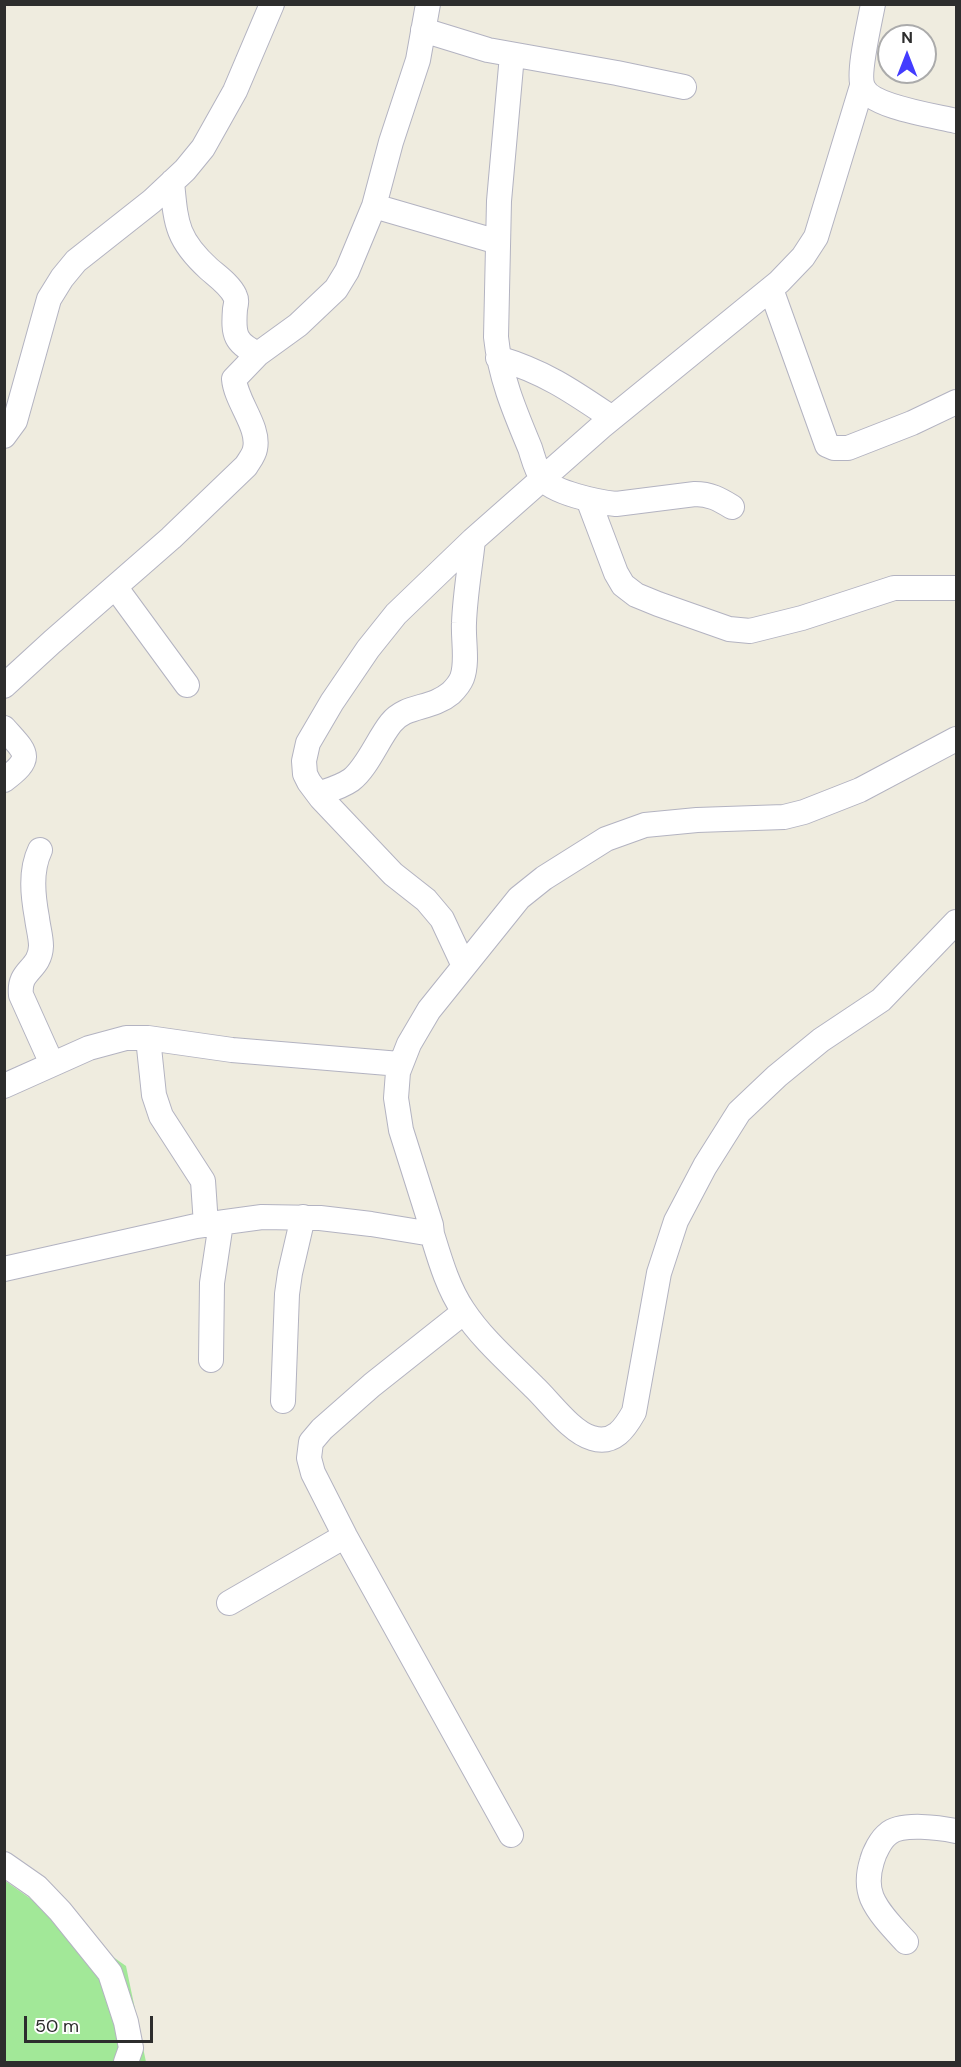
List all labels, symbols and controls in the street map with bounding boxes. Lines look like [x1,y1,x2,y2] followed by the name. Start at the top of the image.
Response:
[877,24,937,84] north arrow
[901,27,913,48] text: N
[27,2004,156,2042] scale bar
[35,2014,79,2038] text: 50 m

